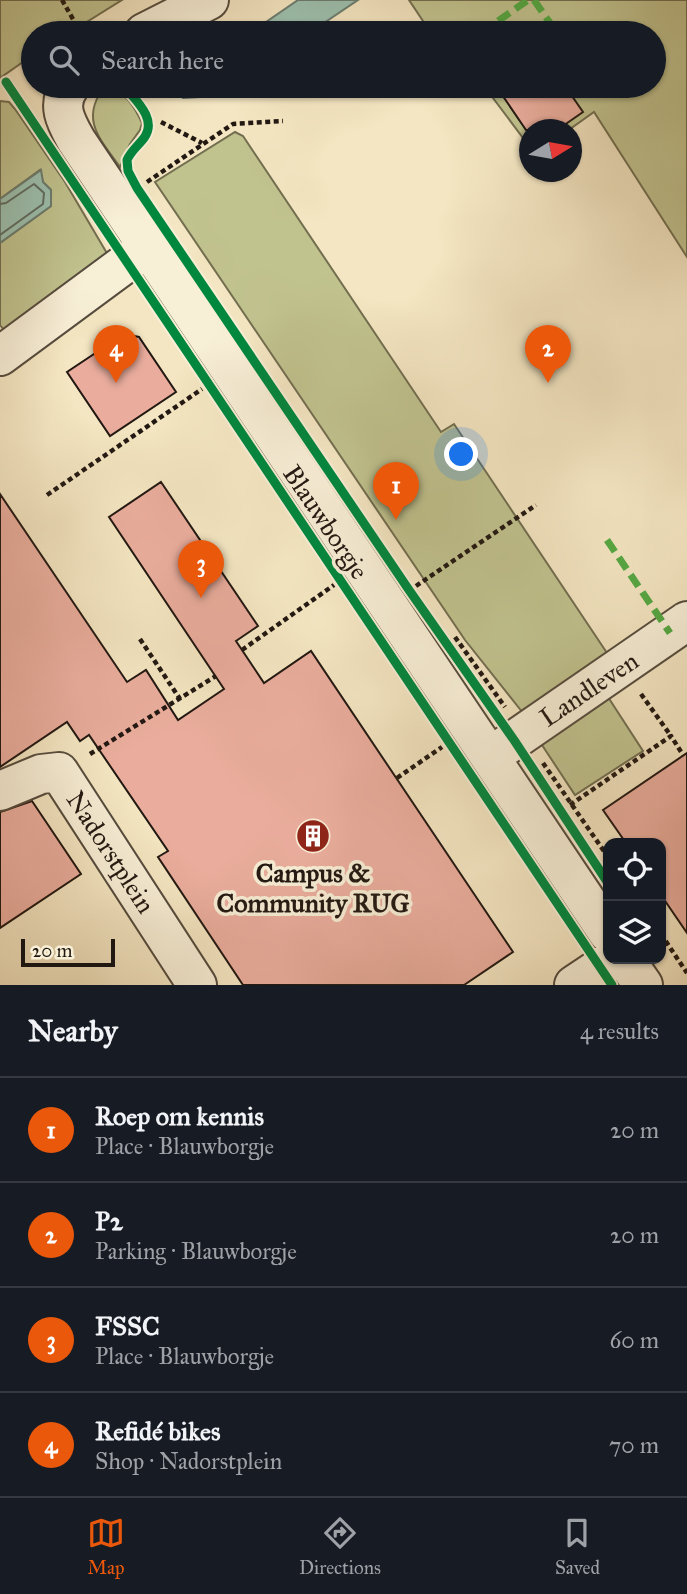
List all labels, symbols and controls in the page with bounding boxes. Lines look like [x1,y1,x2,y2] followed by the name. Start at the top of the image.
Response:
[21,21,666,98] search box
[45,41,83,79] icon: search
[101,44,224,76] text: Search here
[519,119,582,182] north arrow
[93,325,139,383] pin: 4
[525,325,571,383] pin: 2
[444,437,478,471] your location
[276,459,376,585] street label: Blauwborgje
[373,462,419,520] pin: 1
[178,540,224,598] pin: 3
[534,644,644,734] street label: Landleven
[60,785,162,919] street label: Nadorstplein
[294,817,332,855] building icon: Campus & Community RUG
[603,838,666,964] map controls
[603,838,666,901] button: locate
[216,857,410,919] place label: Campus & Community RUG
[603,901,666,964] button: layers
[21,936,116,968] scale bar
[32,939,73,962] text: 20 m
[28,1013,118,1049] text: Nearby
[580,1017,659,1045] text: 4 results
[95,1100,264,1132] text: Roep om kennis
[46,1116,56,1144] text: 1
[610,1116,659,1144] text: 20 m
[95,1132,274,1160] text: Place · Blauwborgje
[95,1205,123,1237] text: P2
[45,1221,57,1249] text: 2
[610,1221,659,1249] text: 20 m
[95,1237,297,1265] text: Parking · Blauwborgje
[95,1310,160,1342] text: FSSC
[46,1326,56,1354] text: 3
[610,1326,659,1354] text: 60 m
[95,1342,274,1370] text: Place · Blauwborgje
[95,1415,220,1447] text: Refidé bikes
[45,1431,57,1459] text: 4
[609,1431,659,1459] text: 70 m
[95,1447,282,1475] text: Shop · Nadorstplein
[87,1514,125,1579] tab: Map
[299,1514,381,1579] tab: Directions
[555,1514,600,1579] tab: Saved

